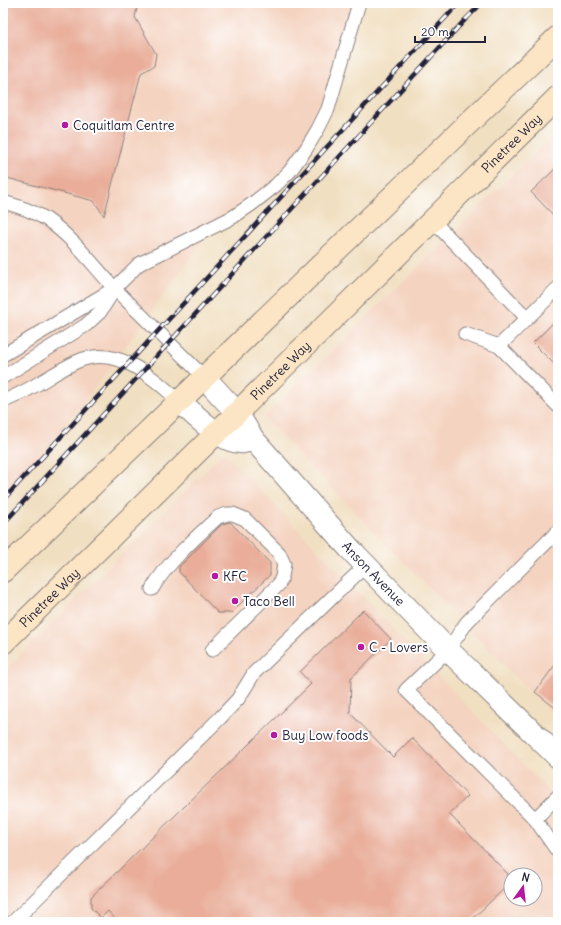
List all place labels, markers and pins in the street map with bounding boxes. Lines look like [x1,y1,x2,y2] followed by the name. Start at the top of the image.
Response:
[73,117,175,134] place label: Coquitlam Centre
[60,120,70,130] marker: Coquitlam Centre
[223,568,247,585] place label: KFC
[210,571,220,581] marker: KFC
[243,593,295,610] place label: Taco Bell
[230,596,240,606] marker: Taco Bell
[369,639,428,656] place label: C - Lovers
[356,642,366,652] marker: C - Lovers
[282,727,368,744] place label: Buy Low foods
[269,730,279,740] marker: Buy Low foods

